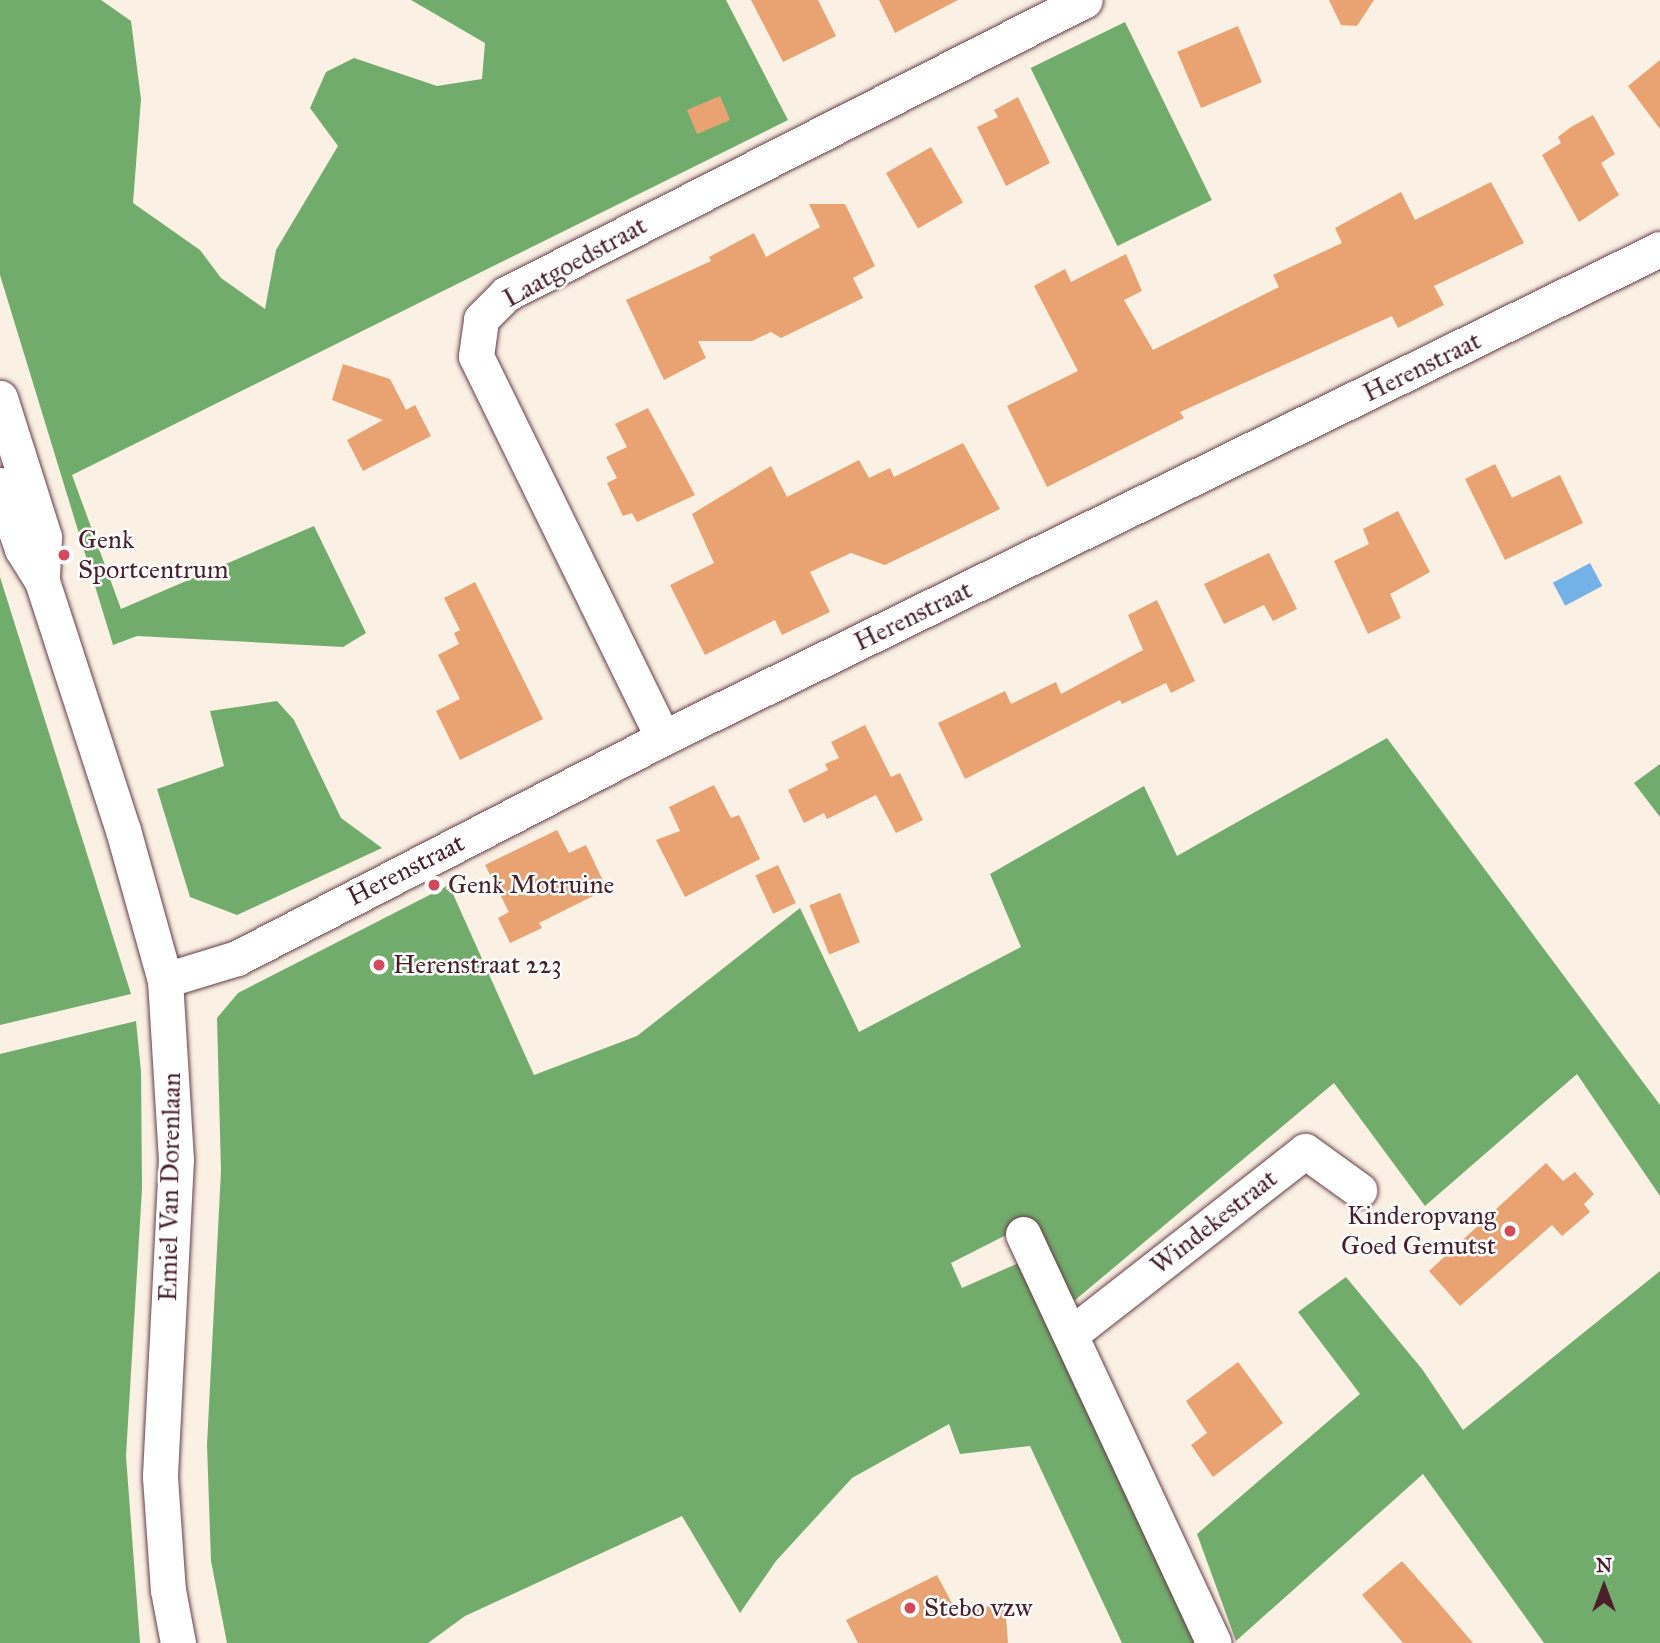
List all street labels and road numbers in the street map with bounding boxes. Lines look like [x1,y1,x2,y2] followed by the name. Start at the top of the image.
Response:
[498,210,652,314] street label: Laatgoedstraat
[1358,325,1486,409] street label: Herenstraat
[849,574,977,658] street label: Herenstraat
[342,827,470,913] street label: Herenstraat
[152,1072,188,1302] street label: Emiel Van Dorenlaan
[1145,1163,1283,1281] street label: Windekestraat

